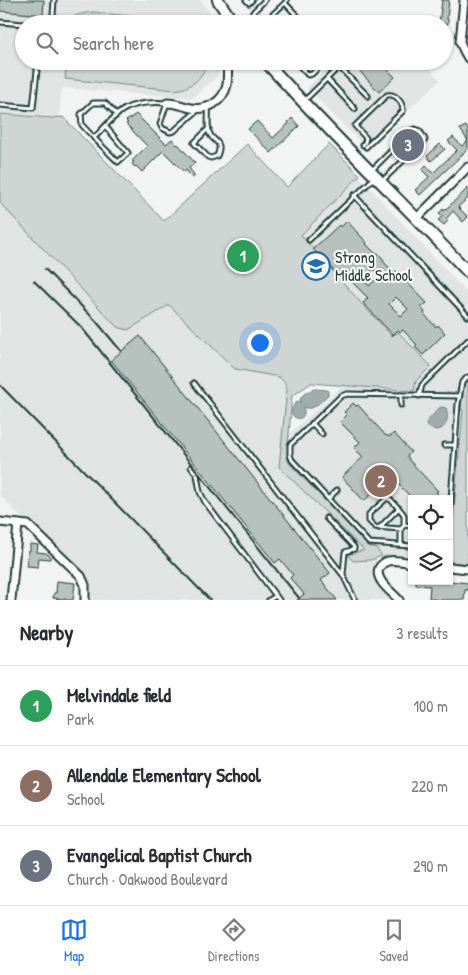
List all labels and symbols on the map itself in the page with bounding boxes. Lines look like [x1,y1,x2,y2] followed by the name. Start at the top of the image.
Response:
[392,126,424,164] pin: 3
[227,237,259,275] pin: 1
[335,246,413,286] place label: Strong Middle School
[301,251,331,281] school or university icon: Strong Middle School
[247,330,273,356] your location
[365,462,397,500] pin: 2

